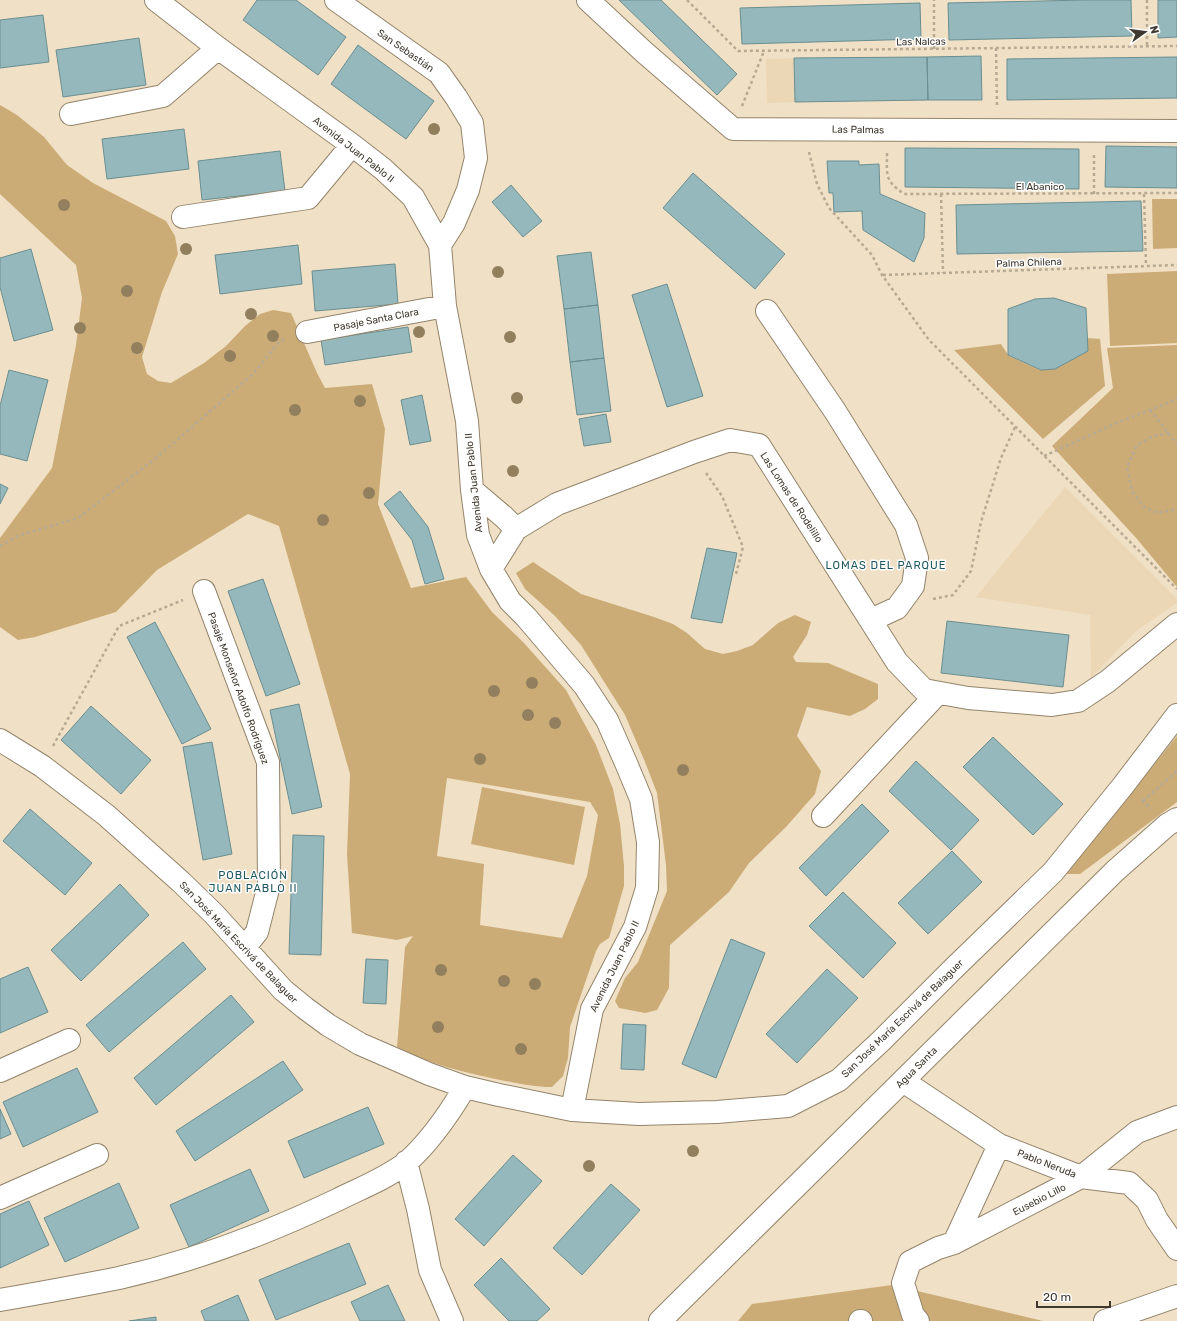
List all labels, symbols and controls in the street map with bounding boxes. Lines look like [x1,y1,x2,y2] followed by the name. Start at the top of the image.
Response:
[1125,12,1165,52] north arrow
[1147,24,1162,35] text: N
[375,27,436,75] street label: San Sebastián
[896,36,946,48] street label: Las Nalcas
[310,114,396,185] street label: Avenida Juan Pablo II
[832,124,884,136] street label: Las Palmas
[1016,181,1065,193] street label: El Abanico
[996,256,1062,270] street label: Palma Chilena
[333,306,420,334] street label: Pasaje Santa Clara
[463,433,485,533] street label: Avenida Juan Pablo II
[757,450,825,545] street label: Las Lomas de Rodelillo
[826,559,946,572] district label: LOMAS DEL PARQUE
[205,611,271,766] street label: Pasaje Monseñor Adolfo Rodríguez
[209,869,297,895] district label: POBLACIÓN JUAN PABLO II
[177,879,300,1006] street label: San José María Escrivá de Balaguer
[588,919,642,1014] street label: Avenida Juan Pablo II
[839,957,966,1080] street label: San José María Escrivá de Balaguer
[893,1044,940,1091] street label: Agua Santa
[1015,1147,1078,1181] street label: Pablo Neruda
[1011,1181,1068,1218] street label: Eusebio Lillo
[1037,1283,1110,1309] scale bar
[1043,1290,1071,1304] text: 20 m

